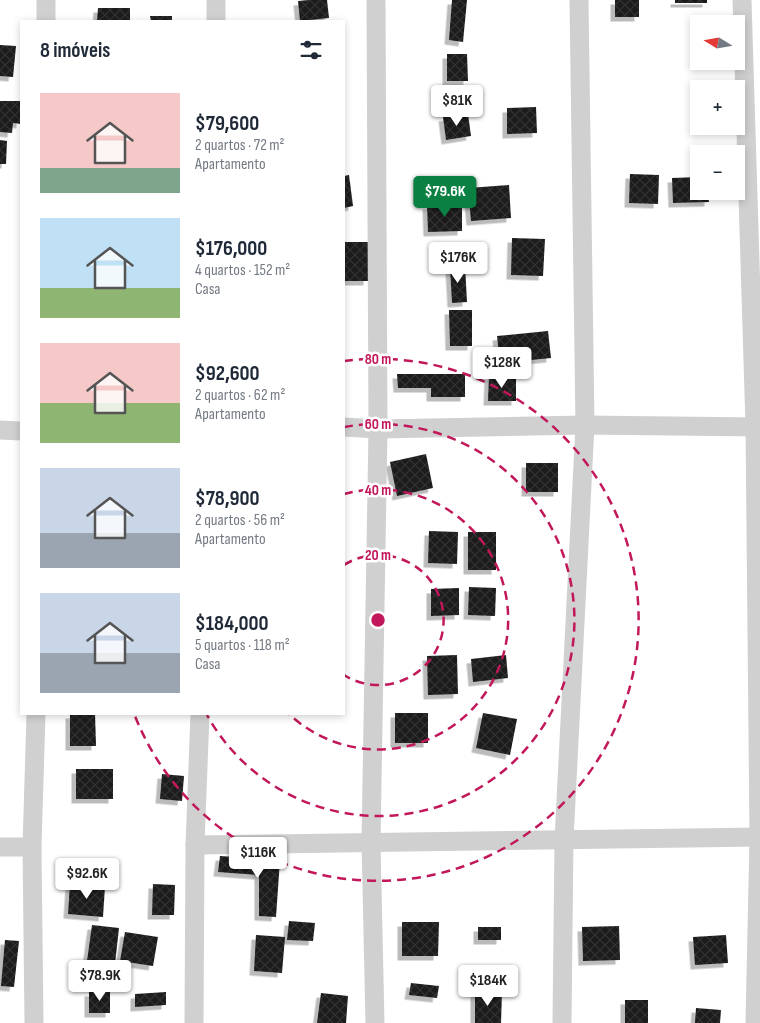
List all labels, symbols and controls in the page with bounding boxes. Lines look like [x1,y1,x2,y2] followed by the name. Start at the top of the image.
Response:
[690,15,745,70] north arrow
[690,15,745,200] map controls
[297,36,325,64] icon: filters
[40,38,110,63] text: 8 imóveis
[690,80,745,135] button: +
[427,84,487,127] pin: $81K
[442,91,472,110] text: $81K
[195,111,259,136] text: $79,600
[80,113,140,173] icon: home
[195,136,285,155] text: 2 quartos · 72 m²
[690,145,745,200] button: −
[195,155,266,174] text: Apartamento
[404,176,486,218] pin: $79.6K
[424,182,466,201] text: $79.6K
[195,236,267,261] text: $176,000
[80,238,140,298] icon: home
[423,242,493,284] pin: $176K
[440,248,476,267] text: $176K
[195,261,290,280] text: 4 quartos · 152 m²
[195,280,221,299] text: Casa
[467,346,537,389] pin: $128K
[365,350,391,369] text: 80 m
[483,353,521,372] text: $128K
[195,361,260,386] text: $92,600
[80,363,140,423] icon: home
[195,386,285,405] text: 2 quartos · 62 m²
[195,405,266,424] text: Apartamento
[365,415,391,434] text: 60 m
[365,481,391,500] text: 40 m
[195,486,259,511] text: $78,900
[80,488,140,548] icon: home
[195,511,285,530] text: 2 quartos · 56 m²
[195,530,266,549] text: Apartamento
[365,546,391,565] text: 20 m
[195,611,269,636] text: $184,000
[369,611,387,629] centre of rings
[80,613,140,673] icon: home
[195,636,290,655] text: 5 quartos · 118 m²
[195,655,221,674] text: Casa
[223,836,293,879] pin: $116K
[240,843,276,862] text: $116K
[46,858,128,900] pin: $92.6K
[66,864,108,883] text: $92.6K
[59,960,141,1002] pin: $78.9K
[453,964,523,1007] pin: $184K
[79,966,121,985] text: $78.9K
[469,971,507,990] text: $184K

